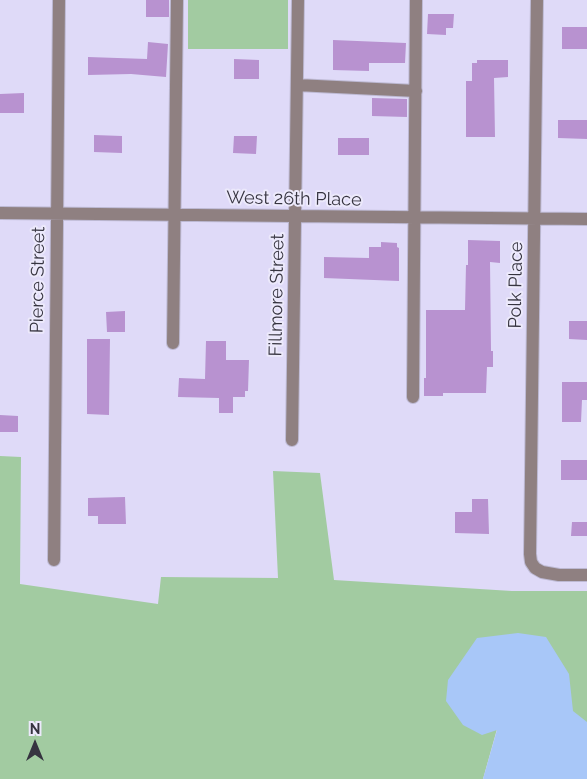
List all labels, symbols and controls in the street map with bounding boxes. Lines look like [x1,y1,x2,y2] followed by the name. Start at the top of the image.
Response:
[226,187,362,211] street label: West 26th Place
[26,227,50,333] street label: Pierce Street
[265,233,289,357] street label: Fillmore Street
[504,241,528,329] street label: Polk Place
[10,719,60,769] north arrow
[30,721,40,737] text: N

